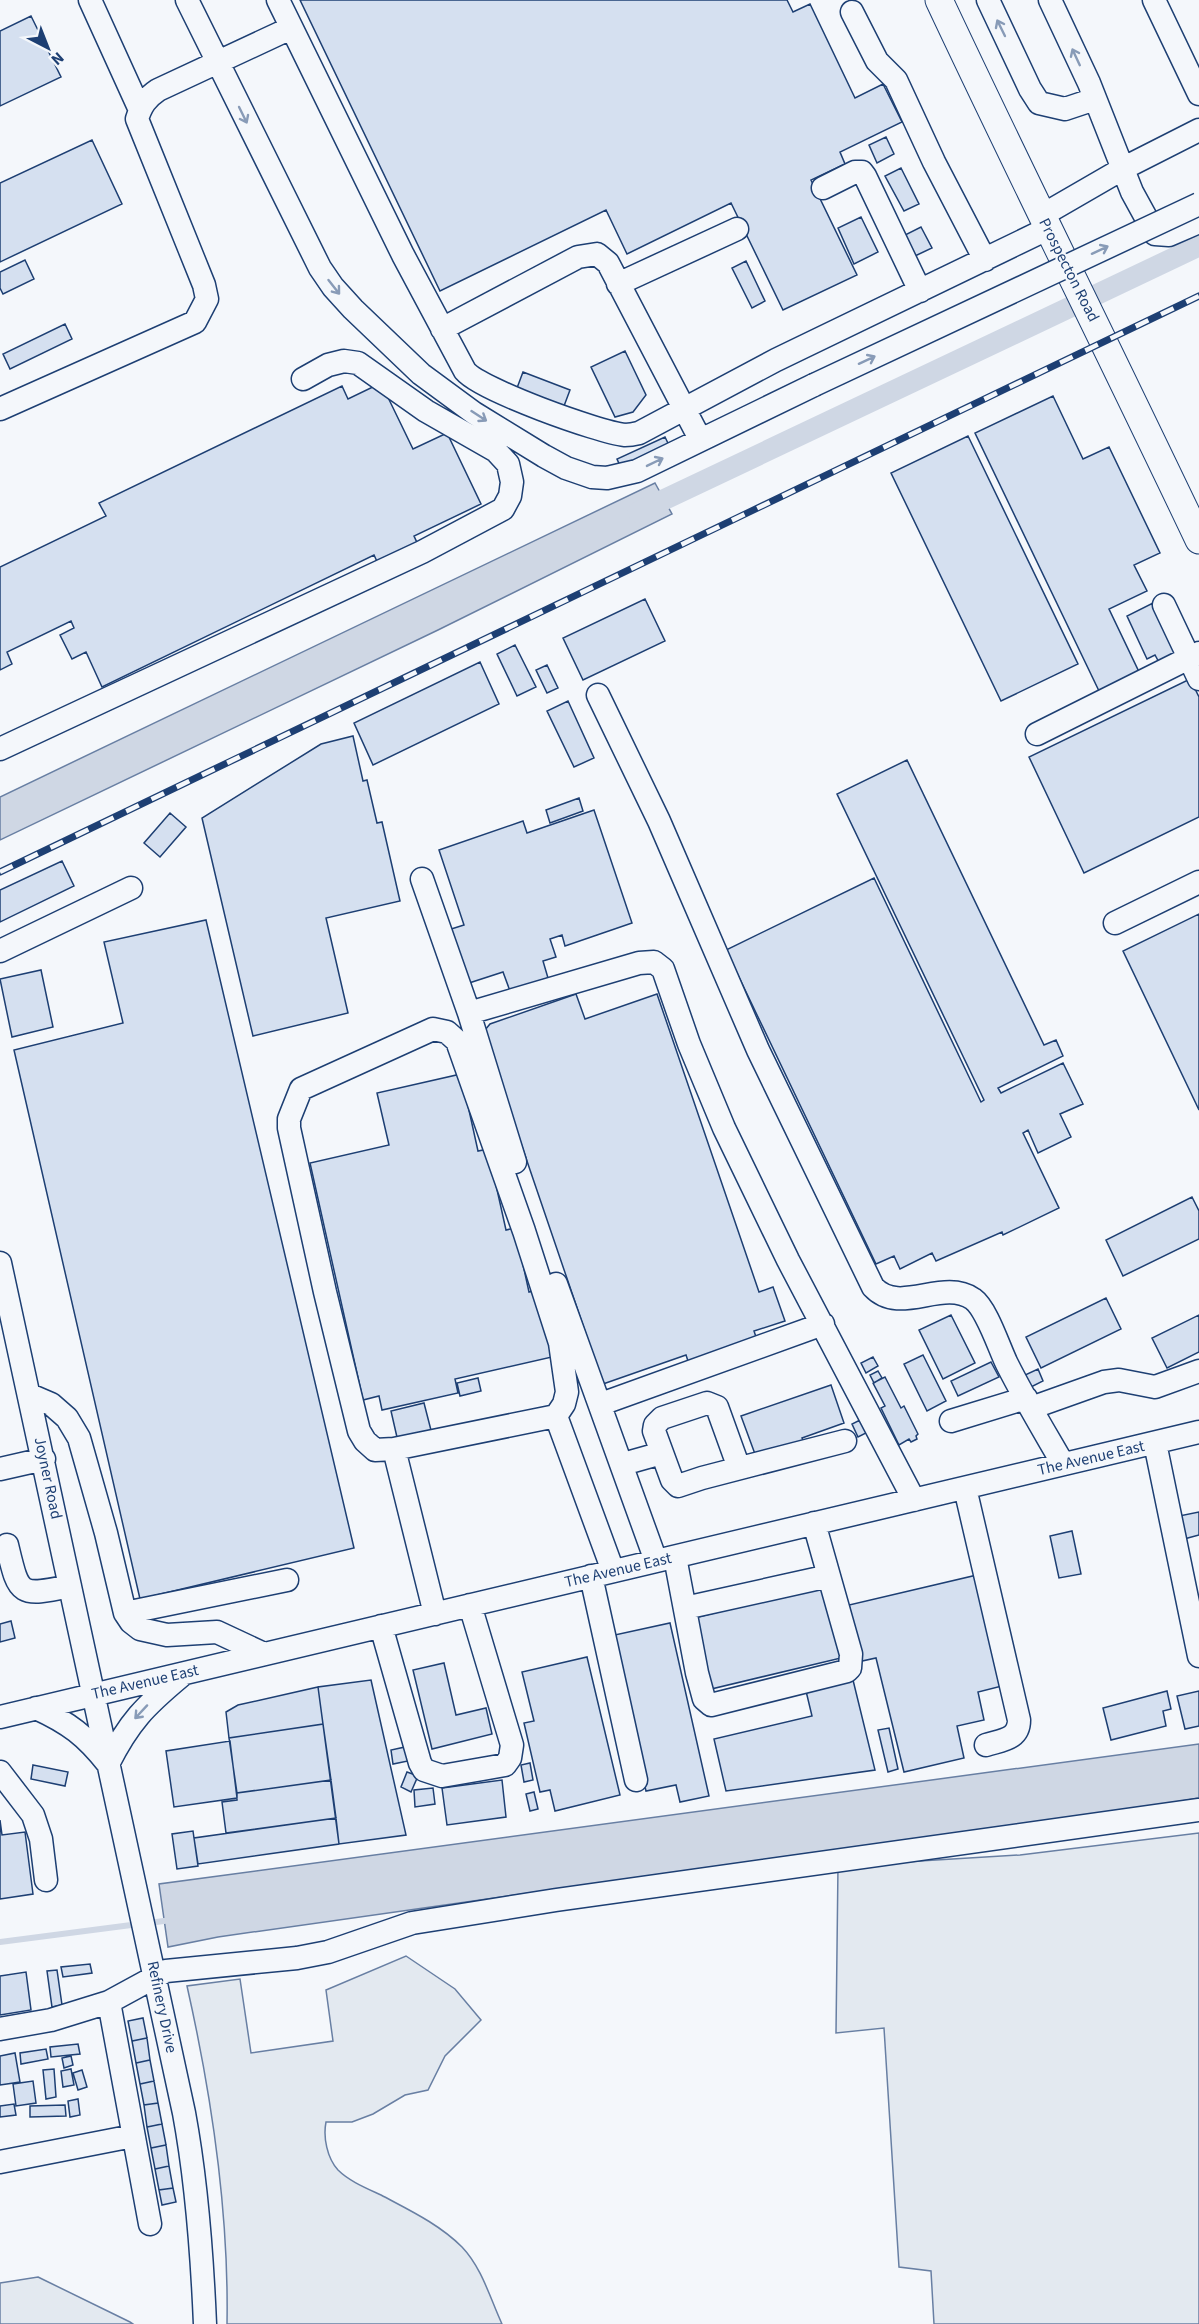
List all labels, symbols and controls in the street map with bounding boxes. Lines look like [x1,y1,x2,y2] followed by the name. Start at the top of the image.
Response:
[18,18,78,78] north arrow
[995,19,1007,37] one-way arrow
[46,47,69,70] text: N
[1070,48,1082,66] one-way arrow
[238,105,250,123] one-way arrow
[1033,214,1105,326] street label: Prospecton Road
[1091,244,1109,256] one-way arrow
[328,279,341,295] one-way arrow
[858,354,876,366] one-way arrow
[471,410,487,422] one-way arrow
[646,455,664,467] one-way arrow
[29,1435,67,1521] street label: Joyner Road
[1035,1435,1147,1481] street label: The Avenue East
[562,1547,674,1593] street label: The Avenue East
[89,1659,201,1705] street label: The Avenue East
[134,1704,148,1719] one-way arrow
[142,1959,182,2055] street label: Refinery Drive

